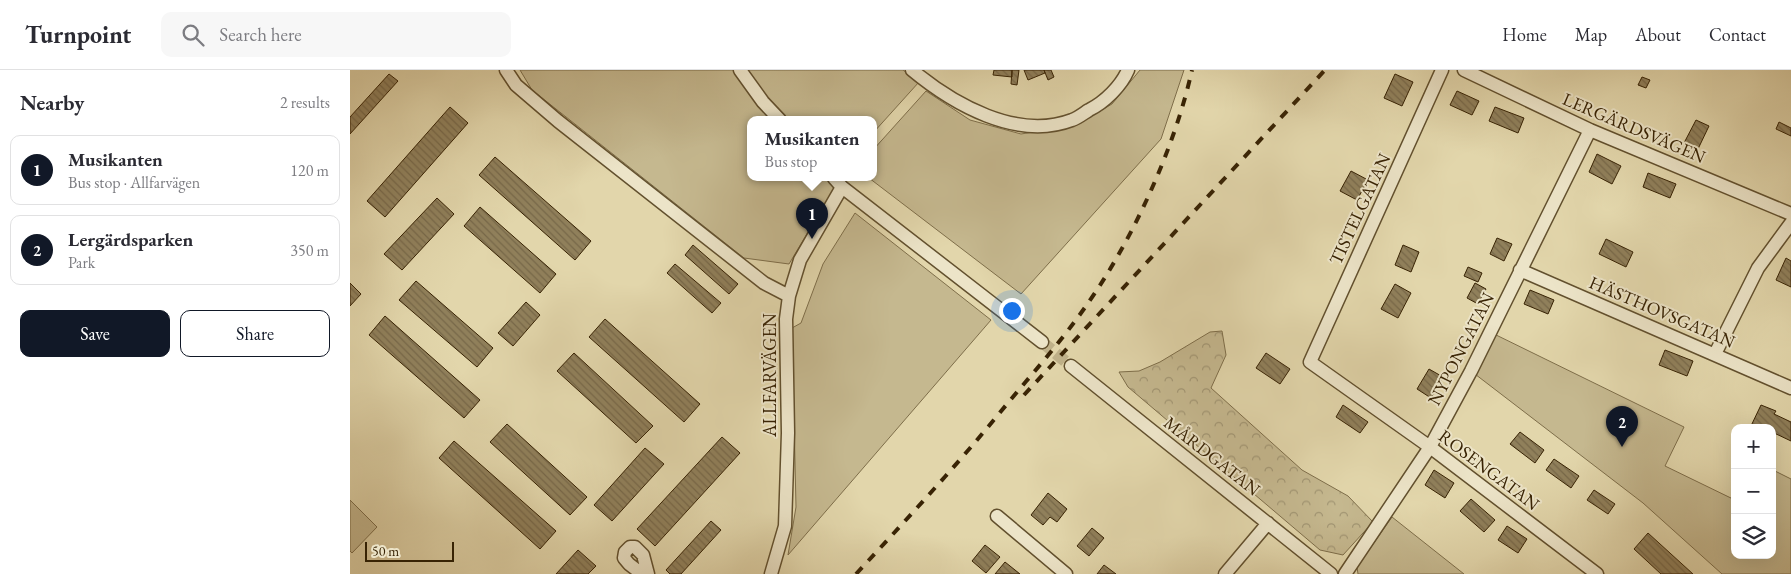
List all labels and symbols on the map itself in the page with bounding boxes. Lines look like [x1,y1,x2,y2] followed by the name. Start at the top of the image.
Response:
[1559,87,1710,168] street label: LERGÄRDSVÄGEN
[1324,149,1396,268] street label: TISTELGATAN
[796,198,828,239] pin: 1
[1586,270,1739,353] street label: HÄSTHOVSGATAN
[1422,288,1499,409] street label: NYPONGATAN
[999,298,1025,324] your location
[758,312,781,438] street label: ALLFARVÄGEN
[1606,406,1638,447] pin: 2
[1159,411,1266,501] street label: MÅRDGATAN
[1434,424,1545,515] street label: ROSENGATAN
[365,539,454,562] scale bar

